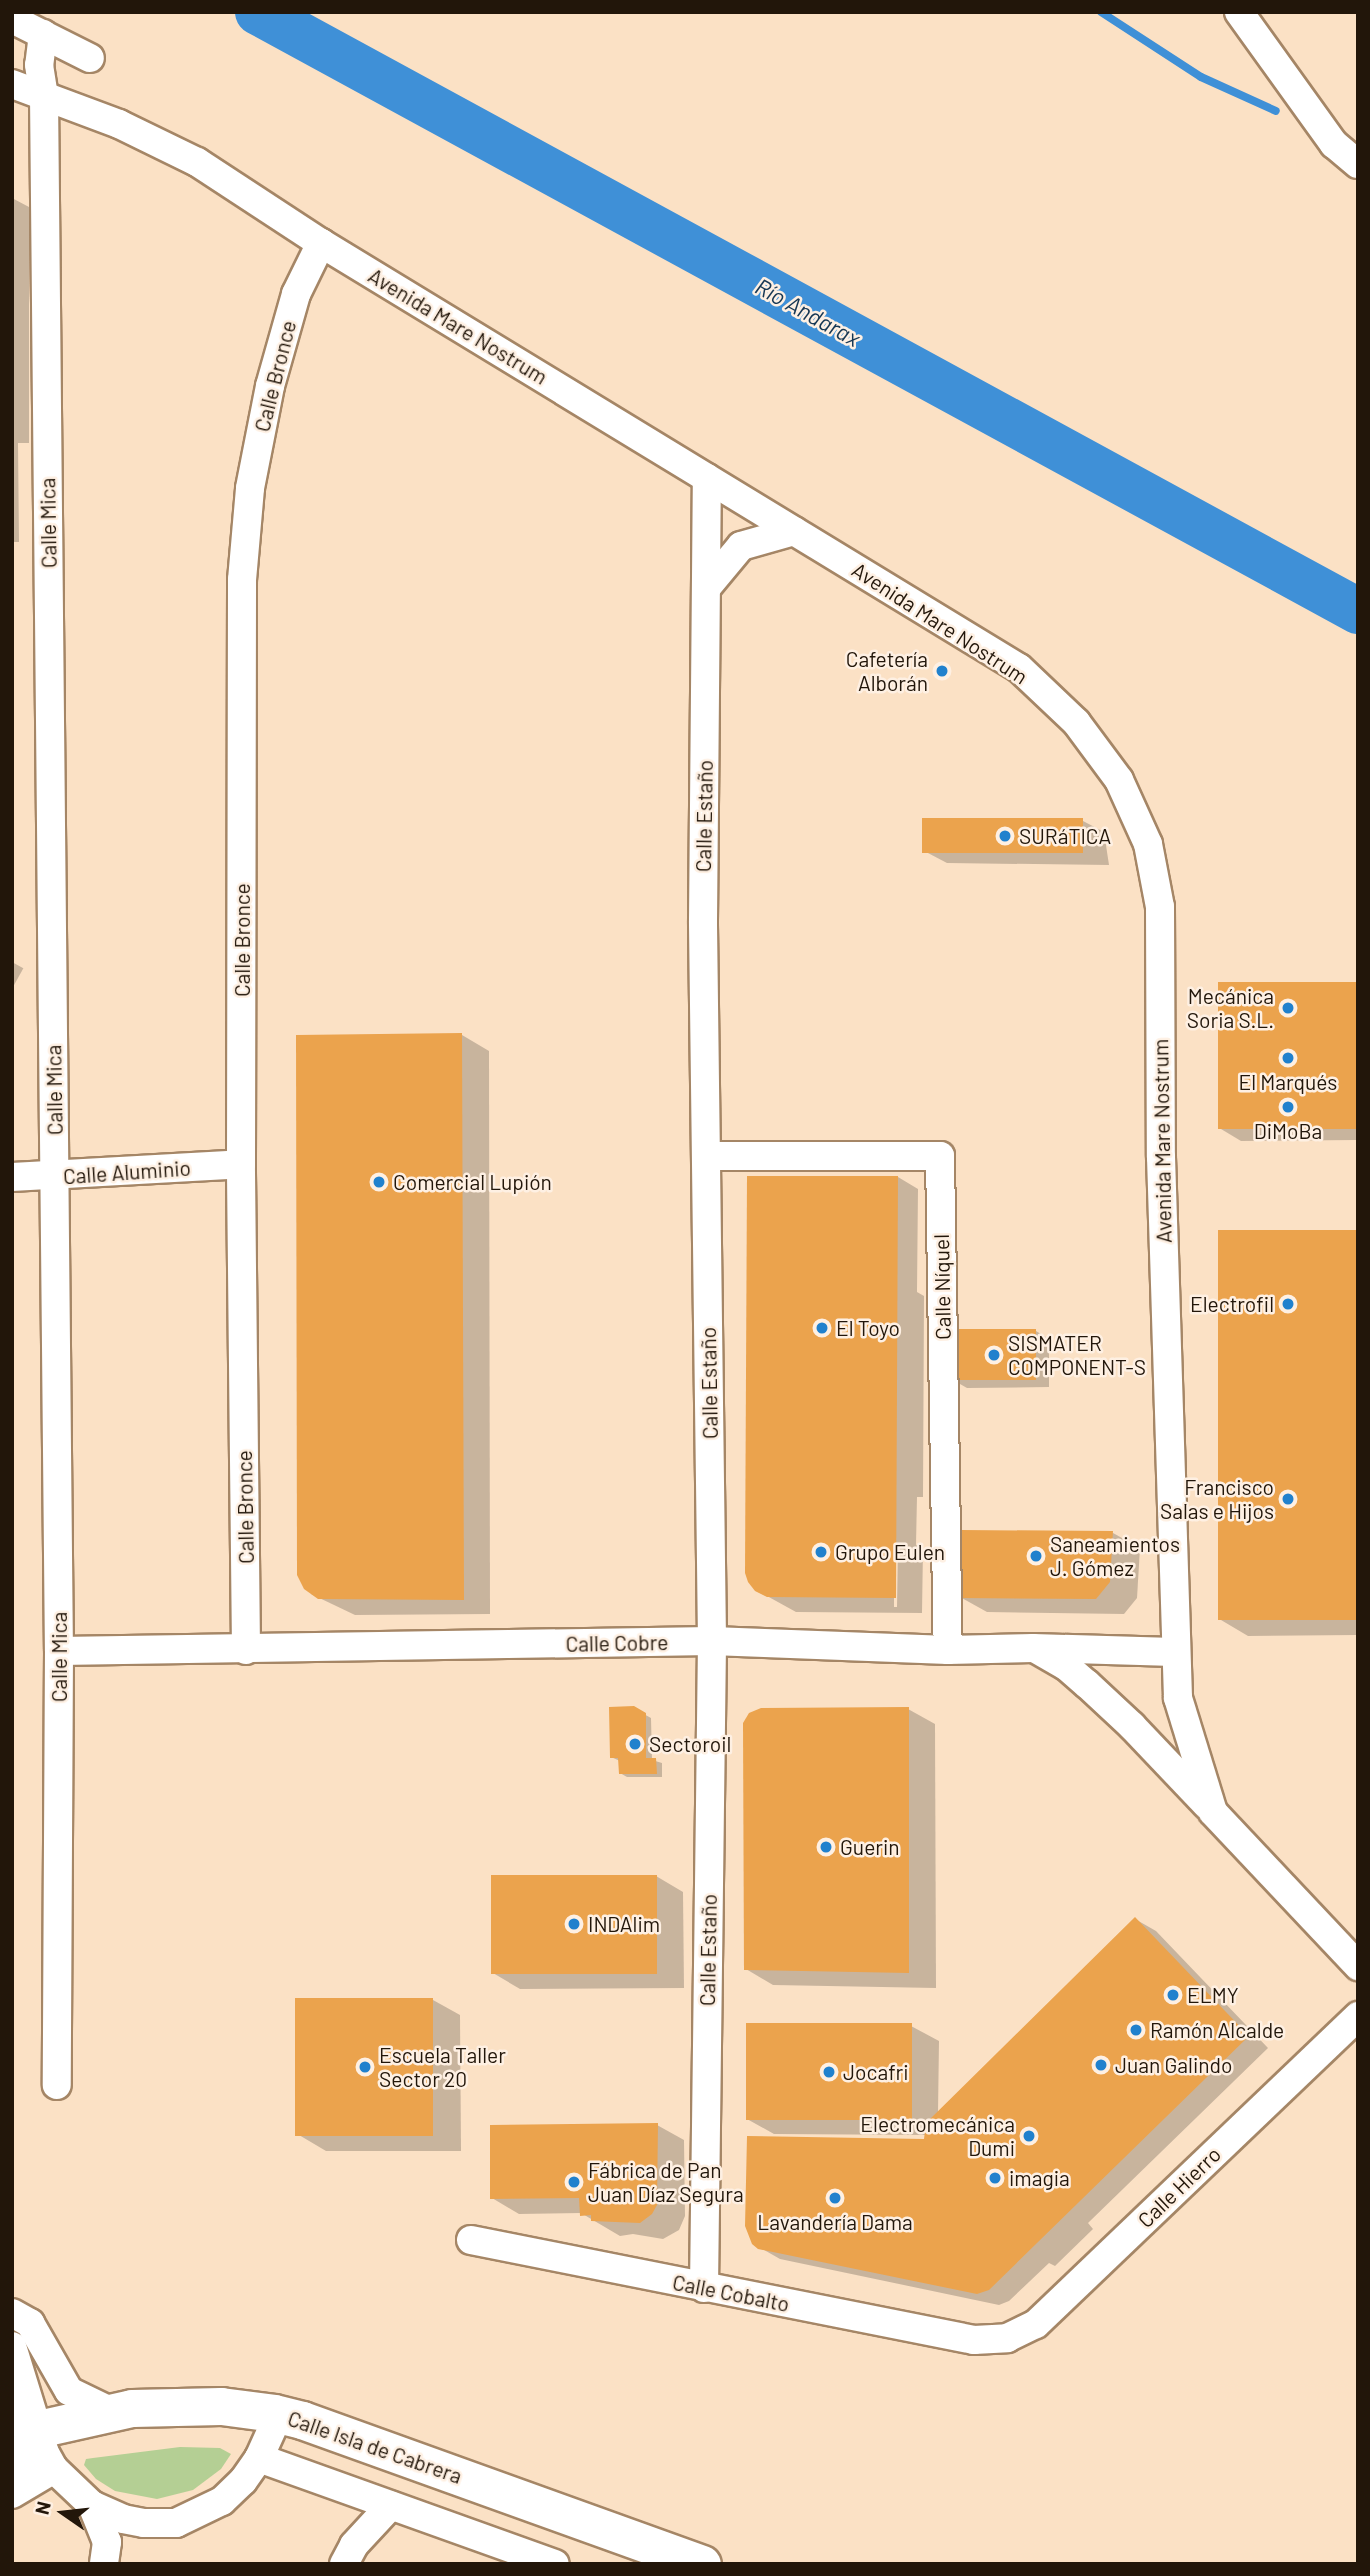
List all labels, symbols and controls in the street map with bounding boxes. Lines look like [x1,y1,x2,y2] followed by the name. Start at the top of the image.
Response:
[364,263,552,389] street label: Avenida Mare Nostrum
[751,272,865,352] water label: Río Andarax
[249,318,301,434] street label: Calle Bronce
[35,478,61,568] street label: Calle Mica
[847,557,1033,689] street label: Avenida Mare Nostrum
[846,646,928,696] place label: Cafetería Alborán
[934,663,950,679] marker: Cafetería Alborán
[690,760,718,872] street label: Calle Estaño
[1019,823,1111,849] place label: SURáTICA
[997,828,1013,844] marker: SURáTICA
[229,883,255,997] street label: Calle Bronce
[1187,983,1274,1033] place label: Mecánica Soria S.L.
[1280,1000,1296,1016] marker: Mecánica Soria S.L.
[1148,1039,1176,1243] street label: Avenida Mare Nostrum
[41,1045,67,1135] street label: Calle Mica
[1280,1050,1296,1066] marker: El Marqués
[1239,1069,1337,1095] place label: El Marqués
[1280,1099,1296,1115] marker: DiMoBa
[1254,1118,1322,1144] place label: DiMoBa
[62,1155,192,1189] street label: Calle Aluminio
[393,1169,552,1195] place label: Comercial Lupión
[371,1174,387,1190] marker: Comercial Lupión
[928,1234,956,1340] street label: Calle Níquel
[1190,1291,1274,1317] place label: Electrofil
[1280,1296,1296,1312] marker: Electrofil
[836,1315,900,1341] place label: El Toyo
[814,1320,830,1336] marker: El Toyo
[695,1327,723,1439] street label: Calle Estaño
[1008,1330,1146,1380] place label: SISMATER COMPONENT-S
[986,1347,1002,1363] marker: SISMATER COMPONENT-S
[231,1450,259,1564] street label: Calle Bronce
[1160,1474,1274,1524] place label: Francisco Salas e Hijos
[1280,1491,1296,1507] marker: Francisco Salas e Hijos
[1050,1531,1180,1581] place label: Saneamientos J. Gómez
[835,1539,945,1565] place label: Grupo Eulen
[813,1544,829,1560] marker: Grupo Eulen
[1028,1548,1044,1564] marker: Saneamientos J. Gómez
[46,1612,72,1702] street label: Calle Mica
[565,1630,669,1656] street label: Calle Cobre
[649,1731,731,1757] place label: Sectoroil
[627,1736,643,1752] marker: Sectoroil
[840,1834,900,1860] place label: Guerin
[818,1839,834,1855] marker: Guerin
[694,1894,722,2006] street label: Calle Estaño
[588,1911,660,1937] place label: INDAlim
[566,1916,582,1932] marker: INDAlim
[1187,1982,1239,2008] place label: ELMY
[1165,1987,1181,2003] marker: ELMY
[1150,2017,1284,2043] place label: Ramón Alcalde
[1128,2022,1144,2038] marker: Ramón Alcalde
[379,2042,506,2092] place label: Escuela Taller Sector 20
[1115,2052,1232,2078] place label: Juan Galindo
[1093,2057,1109,2073] marker: Juan Galindo
[357,2059,373,2075] marker: Escuela Taller Sector 20
[843,2059,909,2085] place label: Jocafri
[821,2064,837,2080] marker: Jocafri
[860,2111,1015,2161] place label: Electromecánica Dumi
[1021,2128,1037,2144] marker: Electromecánica Dumi
[1132,2141,1226,2233] street label: Calle Hierro
[588,2157,744,2207] place label: Fábrica de Pan Juan Díaz Segura
[1009,2165,1070,2191] place label: imagia
[987,2170,1003,2186] marker: imagia
[566,2174,582,2190] marker: Fábrica de Pan Juan Díaz Segura
[827,2190,843,2206] marker: Lavandería Dama
[757,2209,913,2235] place label: Lavandería Dama
[671,2269,791,2317] street label: Calle Cobalto
[285,2405,465,2489] street label: Calle Isla de Cabrera
[28,2478,98,2548] north arrow
[29,2499,55,2517] text: N

